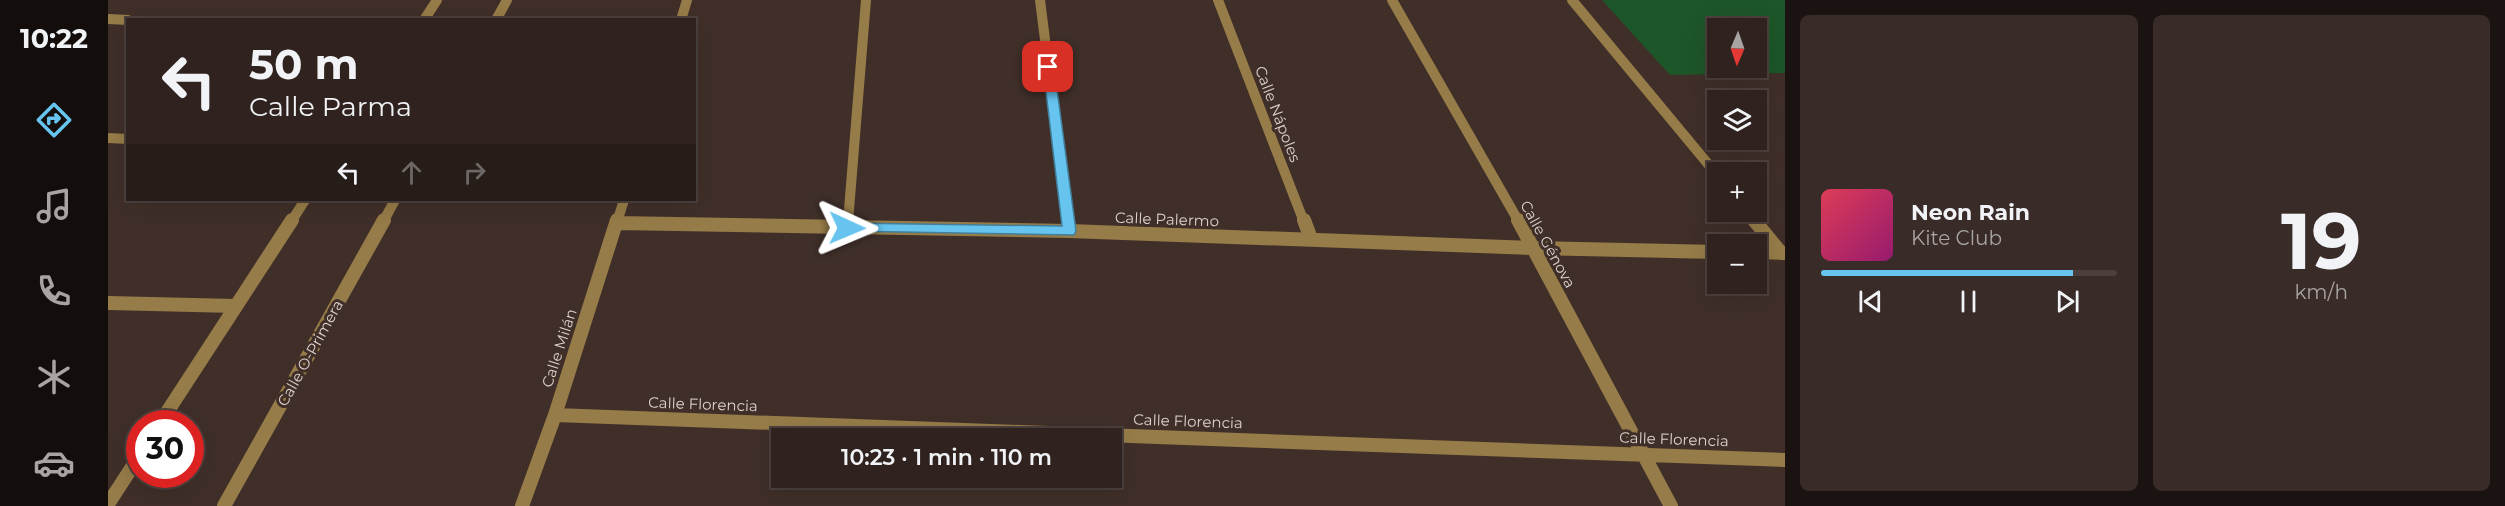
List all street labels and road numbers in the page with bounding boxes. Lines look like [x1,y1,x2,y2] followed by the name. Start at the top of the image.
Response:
[1251,63,1305,165] street label: Calle Nápoles
[1516,197,1580,291] street label: Calle Génova
[1115,208,1219,230] street label: Calle Palermo
[273,297,347,409] street label: Calle O-Primera
[537,306,581,390] street label: Calle Milán
[648,393,758,415] street label: Calle Florencia
[1133,410,1243,432] street label: Calle Florencia
[1619,428,1729,450] street label: Calle Florencia

